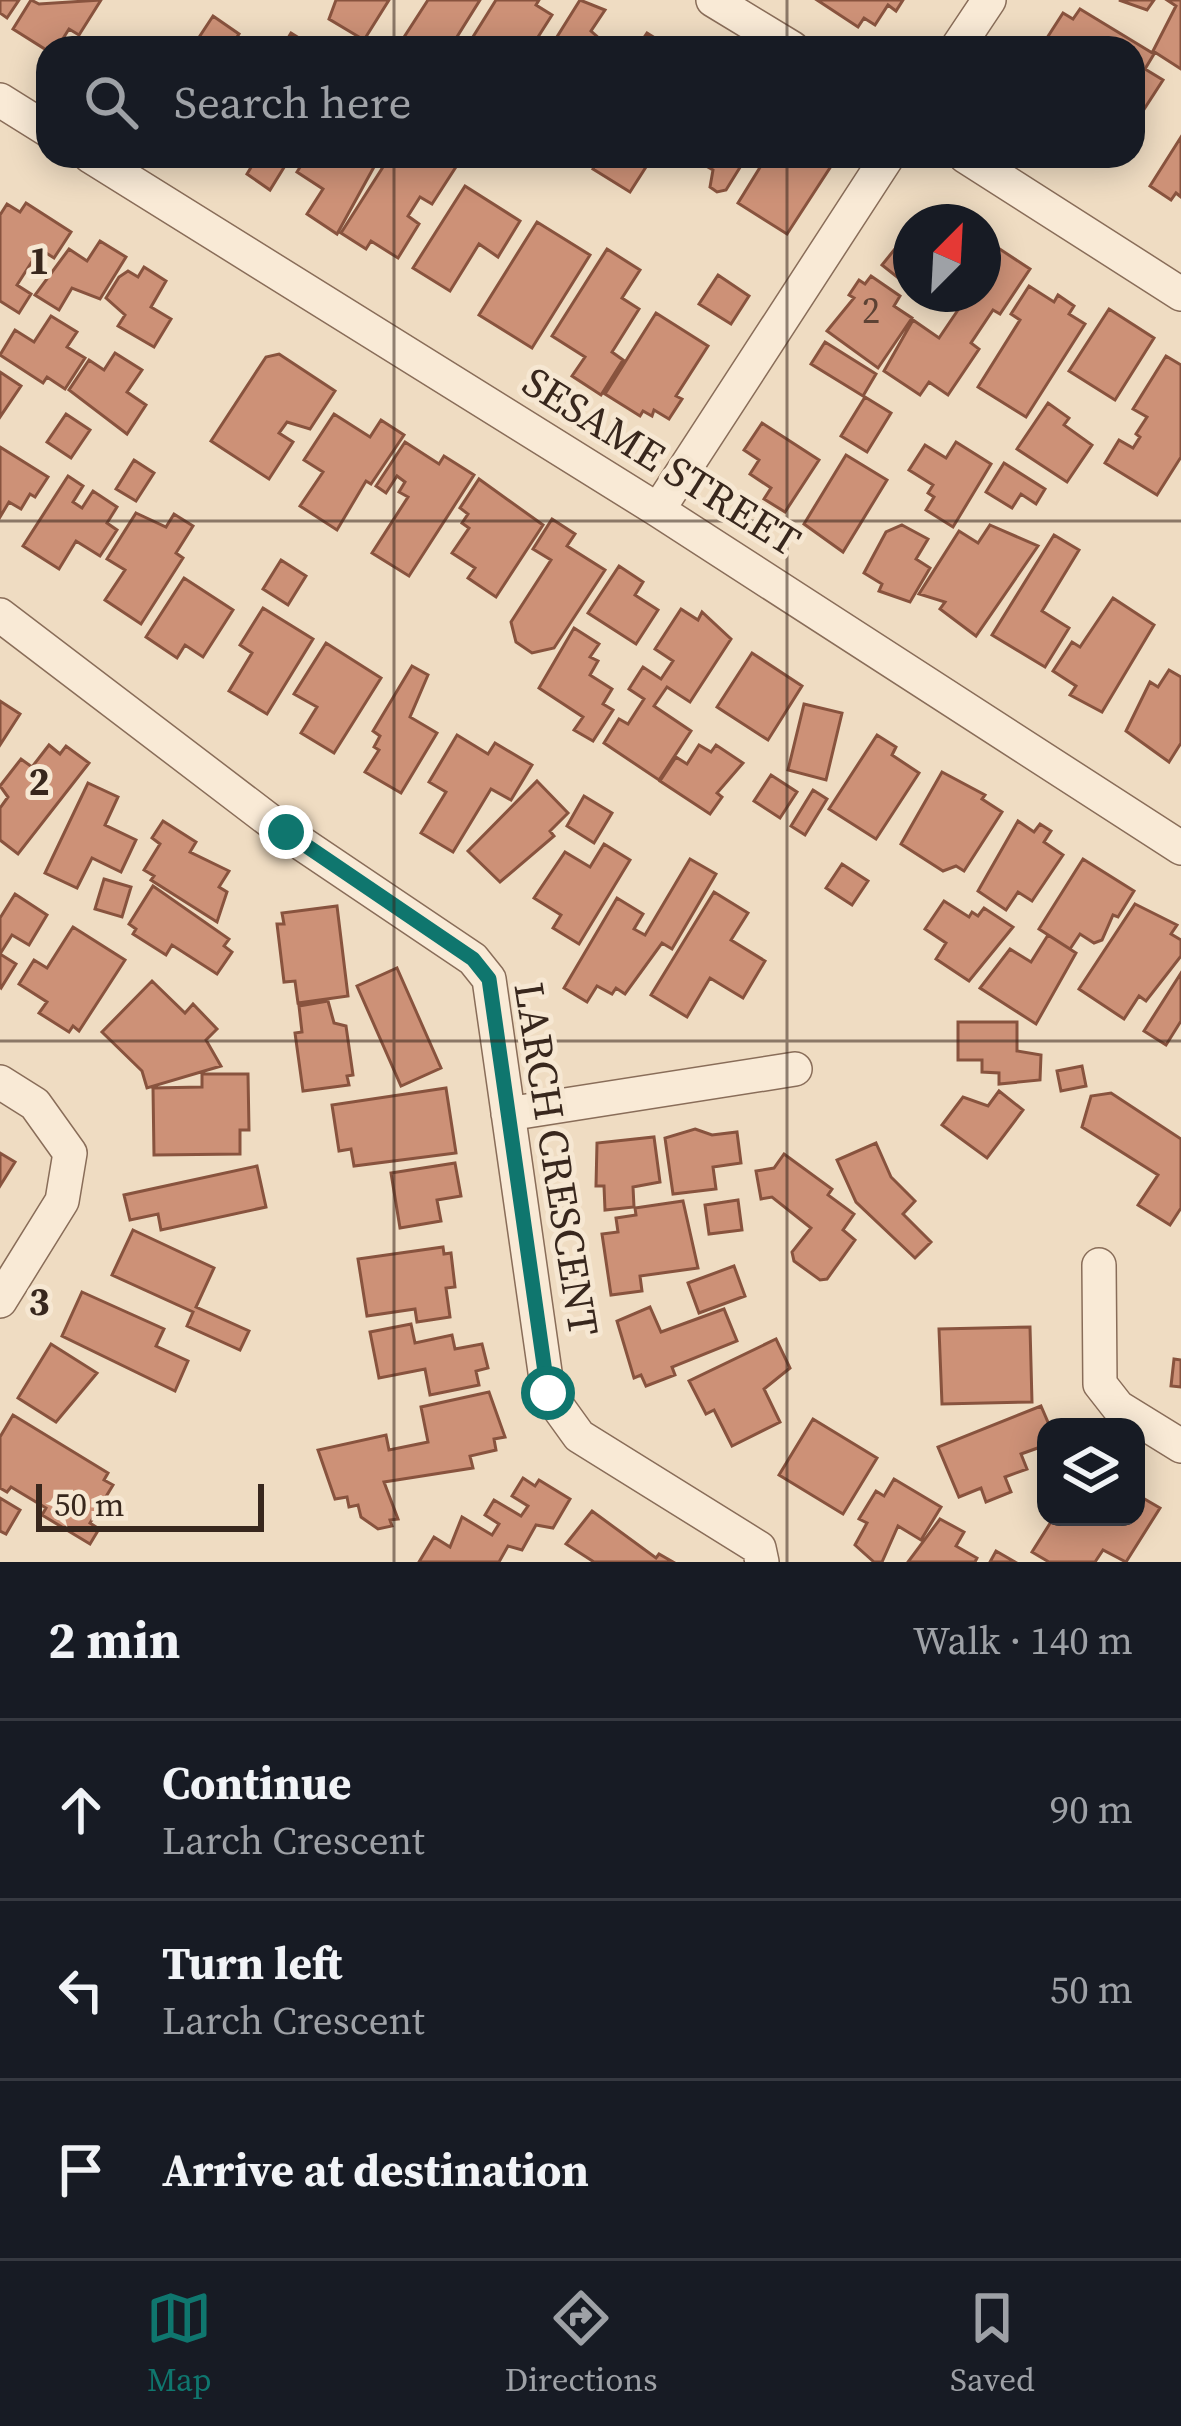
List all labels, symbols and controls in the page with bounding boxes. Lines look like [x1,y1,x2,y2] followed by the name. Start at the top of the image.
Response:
[36,36,1145,168] search box
[78,69,144,135] icon: search
[174,71,411,133] text: Search here
[893,204,1001,312] north arrow
[28,234,50,287] text: 1
[862,286,880,335] house number: 2
[512,352,812,570] street label: SESAME STREET
[28,755,50,808] text: 2
[259,805,313,859] route end
[500,978,614,1340] street label: LARCH CRESCENT
[28,1275,50,1328] text: 3
[521,1366,575,1420] route start
[1037,1418,1145,1526] map controls
[1037,1418,1145,1526] button: layers
[36,1478,264,1531] scale bar
[54,1482,124,1527] text: 50 m
[48,1605,180,1675] text: 2 min
[913,1614,1133,1667] text: Walk · 140 m
[162,1752,351,1814] text: Continue
[48,1777,114,1843] icon: ahead
[1050,1783,1133,1836] text: 90 m
[162,1814,425,1867] text: Larch Crescent
[162,1932,342,1994] text: Turn left
[48,1957,114,2023] icon: left
[1050,1963,1133,2016] text: 50 m
[162,1994,425,2047] text: Larch Crescent
[48,2137,114,2203] icon: arrive
[162,2139,589,2201] text: Arrive at destination
[146,2285,212,2402] tab: Map
[505,2285,658,2402] tab: Directions
[950,2285,1035,2402] tab: Saved

